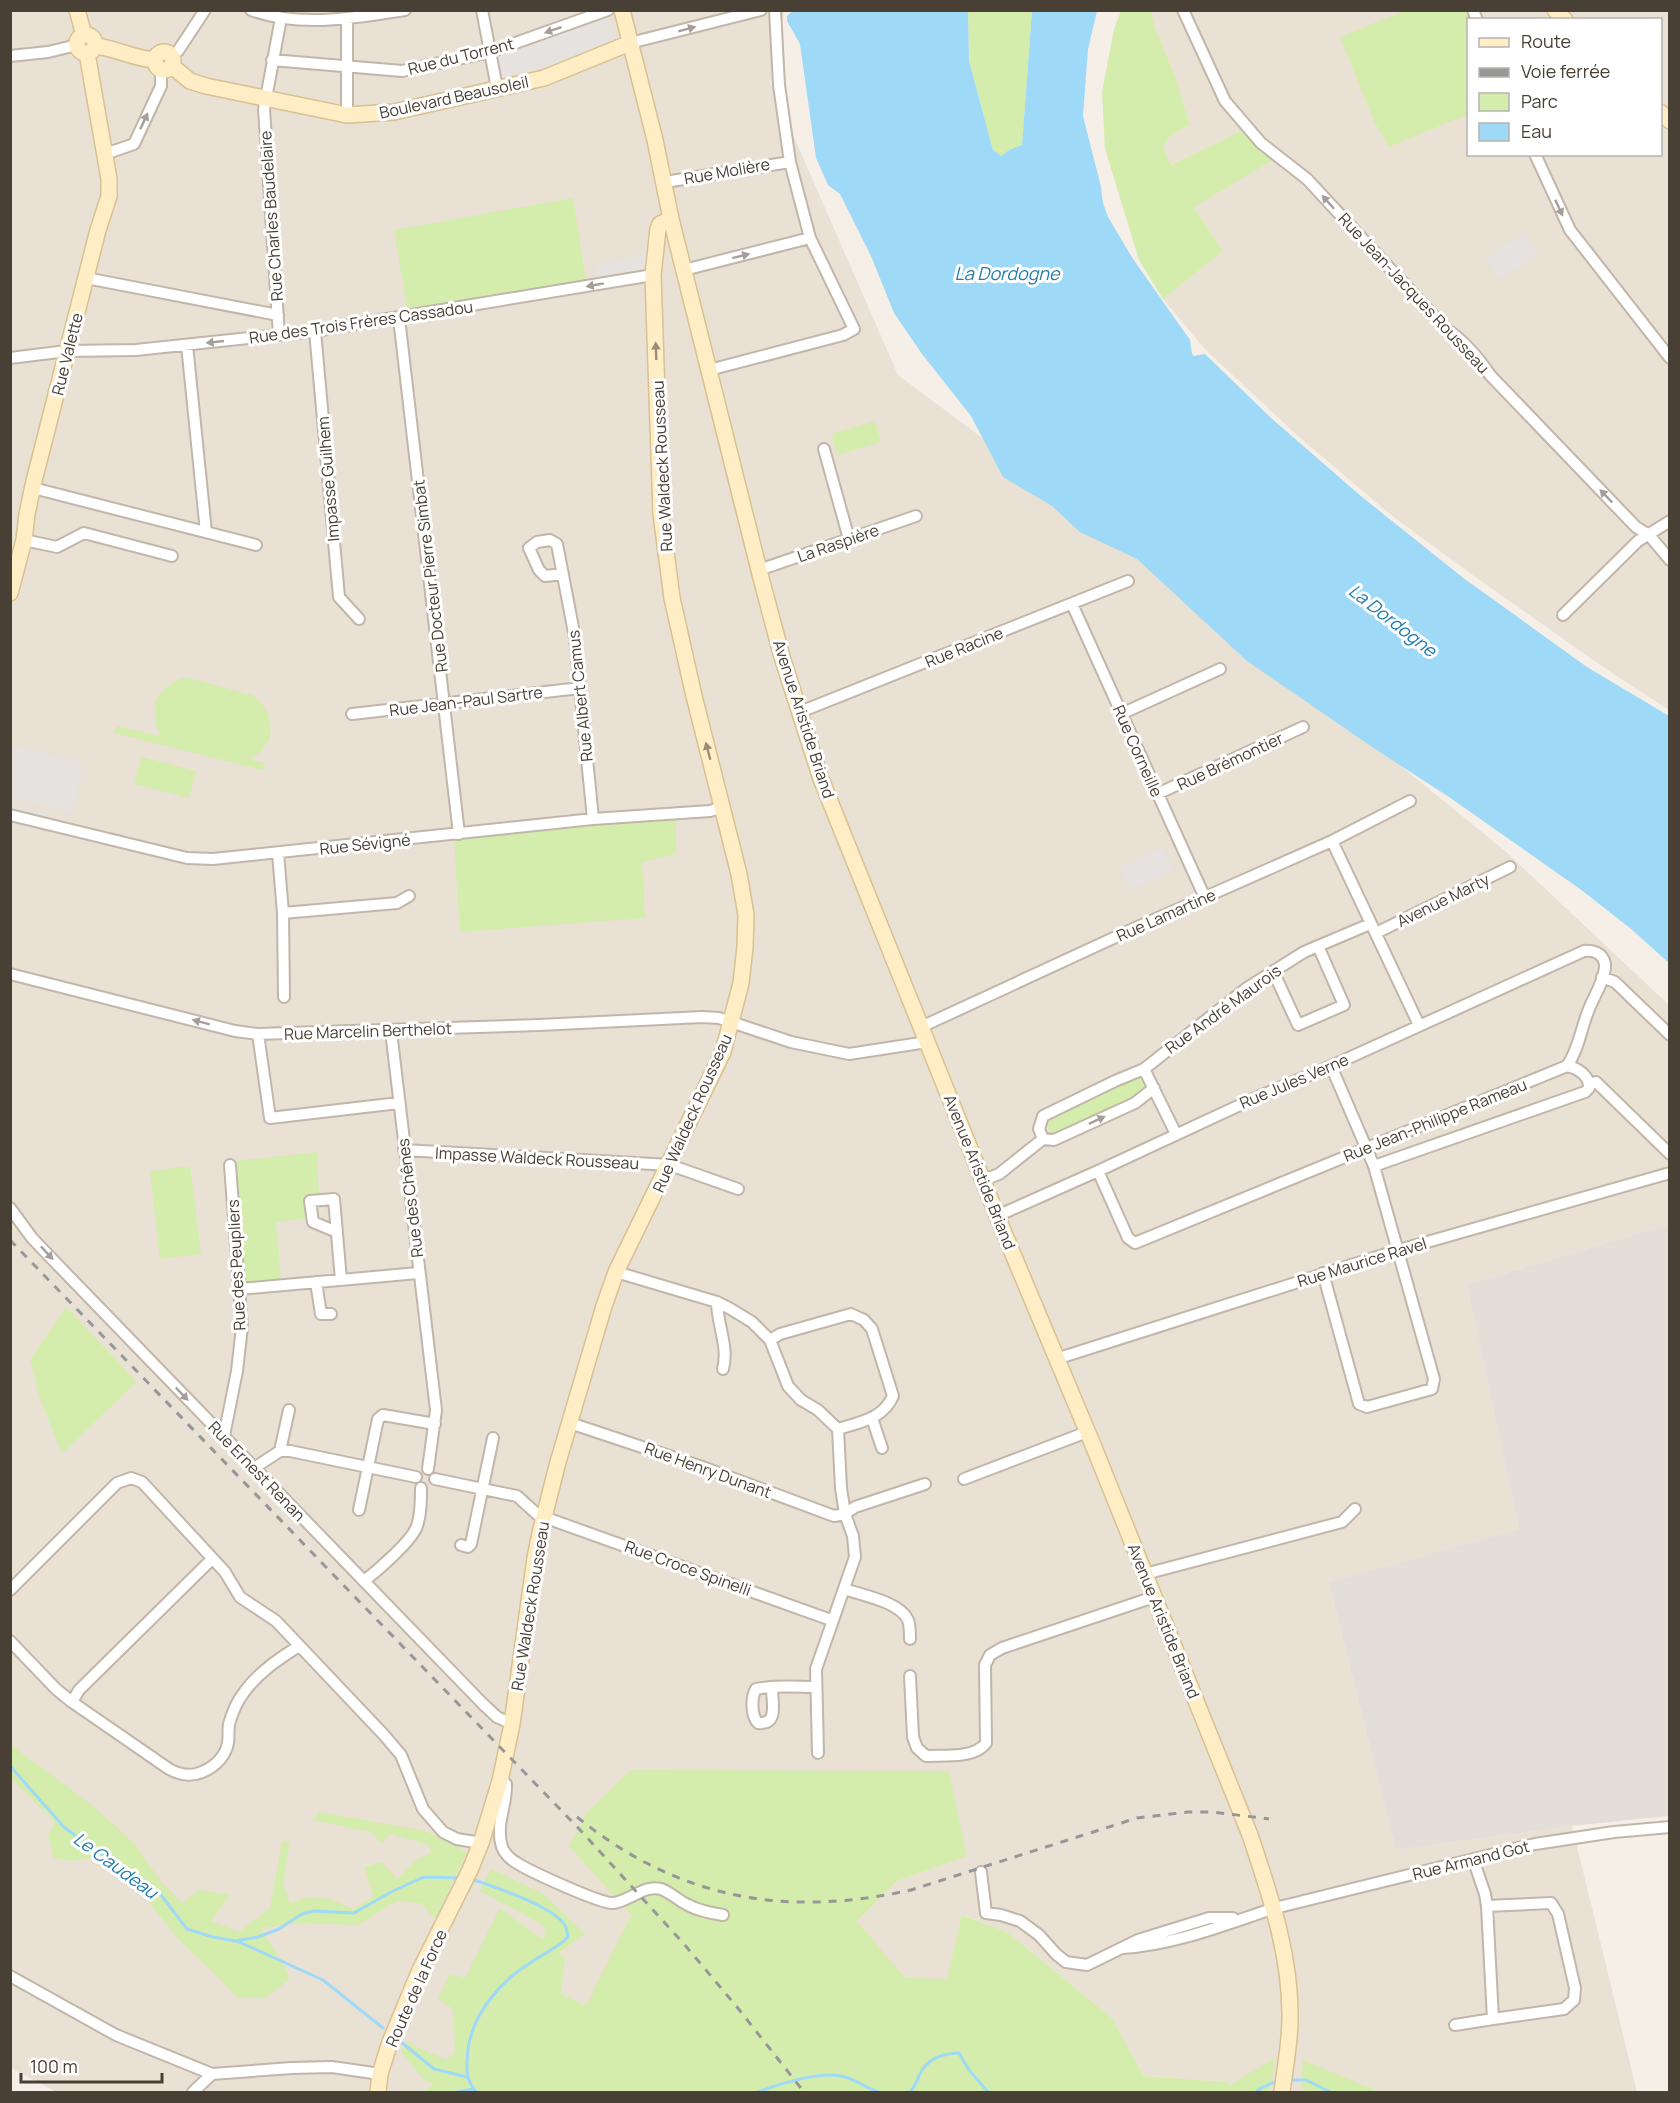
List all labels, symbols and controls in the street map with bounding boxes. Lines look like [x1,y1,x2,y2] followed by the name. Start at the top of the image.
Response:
[1467,18,1662,156] legend
[678,24,696,33] one-way arrow
[544,26,562,35] one-way arrow
[1521,29,1571,53] text: Route
[406,32,516,80] street label: Rue du Torrent
[1521,59,1610,83] text: Voie ferrée
[377,70,531,124] street label: Boulevard Beausoleil
[1521,89,1558,113] text: Parc
[140,113,149,130] one-way arrow
[1521,119,1552,143] text: Eau
[254,130,288,302] street label: Rue Charles Baudelaire
[682,153,772,189] street label: Rue Molière
[1322,195,1335,210] one-way arrow
[1554,199,1563,216] one-way arrow
[1334,208,1494,378] street label: Rue Jean-Jacques Rousseau
[732,251,750,260] one-way arrow
[955,261,1061,285] water label: La Dordogne
[585,280,604,289] one-way arrow
[248,295,474,349] street label: Rue des Trois Frères Cassadou
[46,310,88,398] street label: Rue Valette
[206,337,225,347] one-way arrow
[651,341,660,360] one-way arrow
[647,380,677,552] street label: Rue Waldeck Rousseau
[312,416,344,542] street label: Impasse Guilhem
[407,479,453,673] street label: Rue Docteur Pierre Simbat
[1599,489,1613,503] one-way arrow
[794,519,882,567] street label: La Raspière
[1344,578,1443,663] water label: La Dordogne
[922,621,1006,673] street label: Rue Racine
[562,629,598,763] street label: Rue Albert Camus
[768,637,840,801] street label: Avenue Aristide Briand
[388,681,544,721] street label: Rue Jean-Paul Sartre
[1108,702,1168,800] street label: Rue Corneille
[1173,727,1287,795] street label: Rue Brémontier
[703,742,713,760] one-way arrow
[318,828,412,860] street label: Rue Sévigné
[1393,868,1494,932] street label: Avenue Marty
[1113,883,1219,947] street label: Rue Lamartine
[1160,959,1286,1059] street label: Rue André Maurois
[192,1016,210,1026] one-way arrow
[284,1017,452,1045] street label: Rue Marcelin Berthelot
[647,1030,737,1196] street label: Rue Waldeck Rousseau
[1236,1048,1352,1114] street label: Rue Jules Verne
[1340,1073,1530,1167] street label: Rue Jean-Philippe Rameau
[939,1091,1021,1253] street label: Avenue Aristide Briand
[1088,1116,1105,1125] one-way arrow
[392,1137,428,1259] street label: Rue des Chênes
[434,1142,640,1174] street label: Impasse Waldeck Rousseau
[222,1199,250,1331] street label: Rue des Peupliers
[1295,1232,1429,1292] street label: Rue Maurice Ravel
[40,1246,54,1261] one-way arrow
[175,1386,189,1400] one-way arrow
[204,1416,310,1526] street label: Rue Ernest Renan
[641,1437,775,1503] street label: Rue Henry Dunant
[506,1520,554,1692] street label: Rue Waldeck Rousseau
[622,1535,754,1601] street label: Rue Croce Spinelli
[1123,1540,1205,1702] street label: Avenue Aristide Briand
[69,1826,164,1904] water label: Le Caudeau
[1410,1835,1532,1885] street label: Rue Armand Got
[380,1926,452,2050] street label: Route de la Force
[21,2046,162,2084] scale bar
[30,2054,78,2078] text: 100 m

